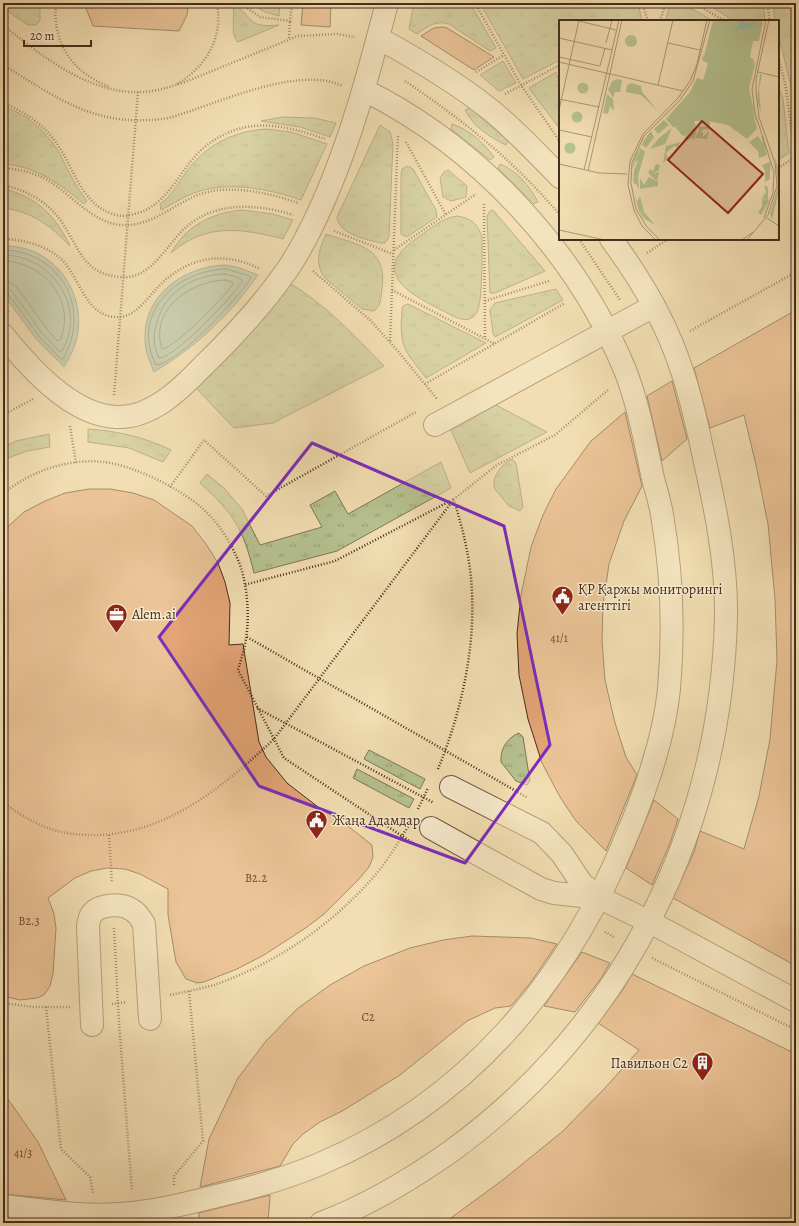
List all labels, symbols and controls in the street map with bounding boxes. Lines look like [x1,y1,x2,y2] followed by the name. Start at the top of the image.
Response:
[559,20,779,240] inset map
[24,22,91,48] scale bar
[30,28,54,44] text: 20 m
[578,580,722,615] place label: ҚР Қаржы мониторингі агенттігі
[549,584,575,617] public building icon: ҚР Қаржы мониторингі агенттігі
[104,601,130,634] office icon: Alem.ai
[131,605,176,624] place label: Alem.ai
[550,630,568,646] house number: 41/1
[304,807,330,840] public building icon: Жаңа Адамдар
[332,811,420,830] place label: Жаңа Адамдар
[245,870,267,886] house number: В2.2
[18,913,40,929] house number: В2.3
[361,1009,375,1025] house number: С2
[690,1050,716,1083] building icon: Павильон С2
[611,1054,688,1073] place label: Павильон С2
[14,1145,32,1161] house number: 41/3

